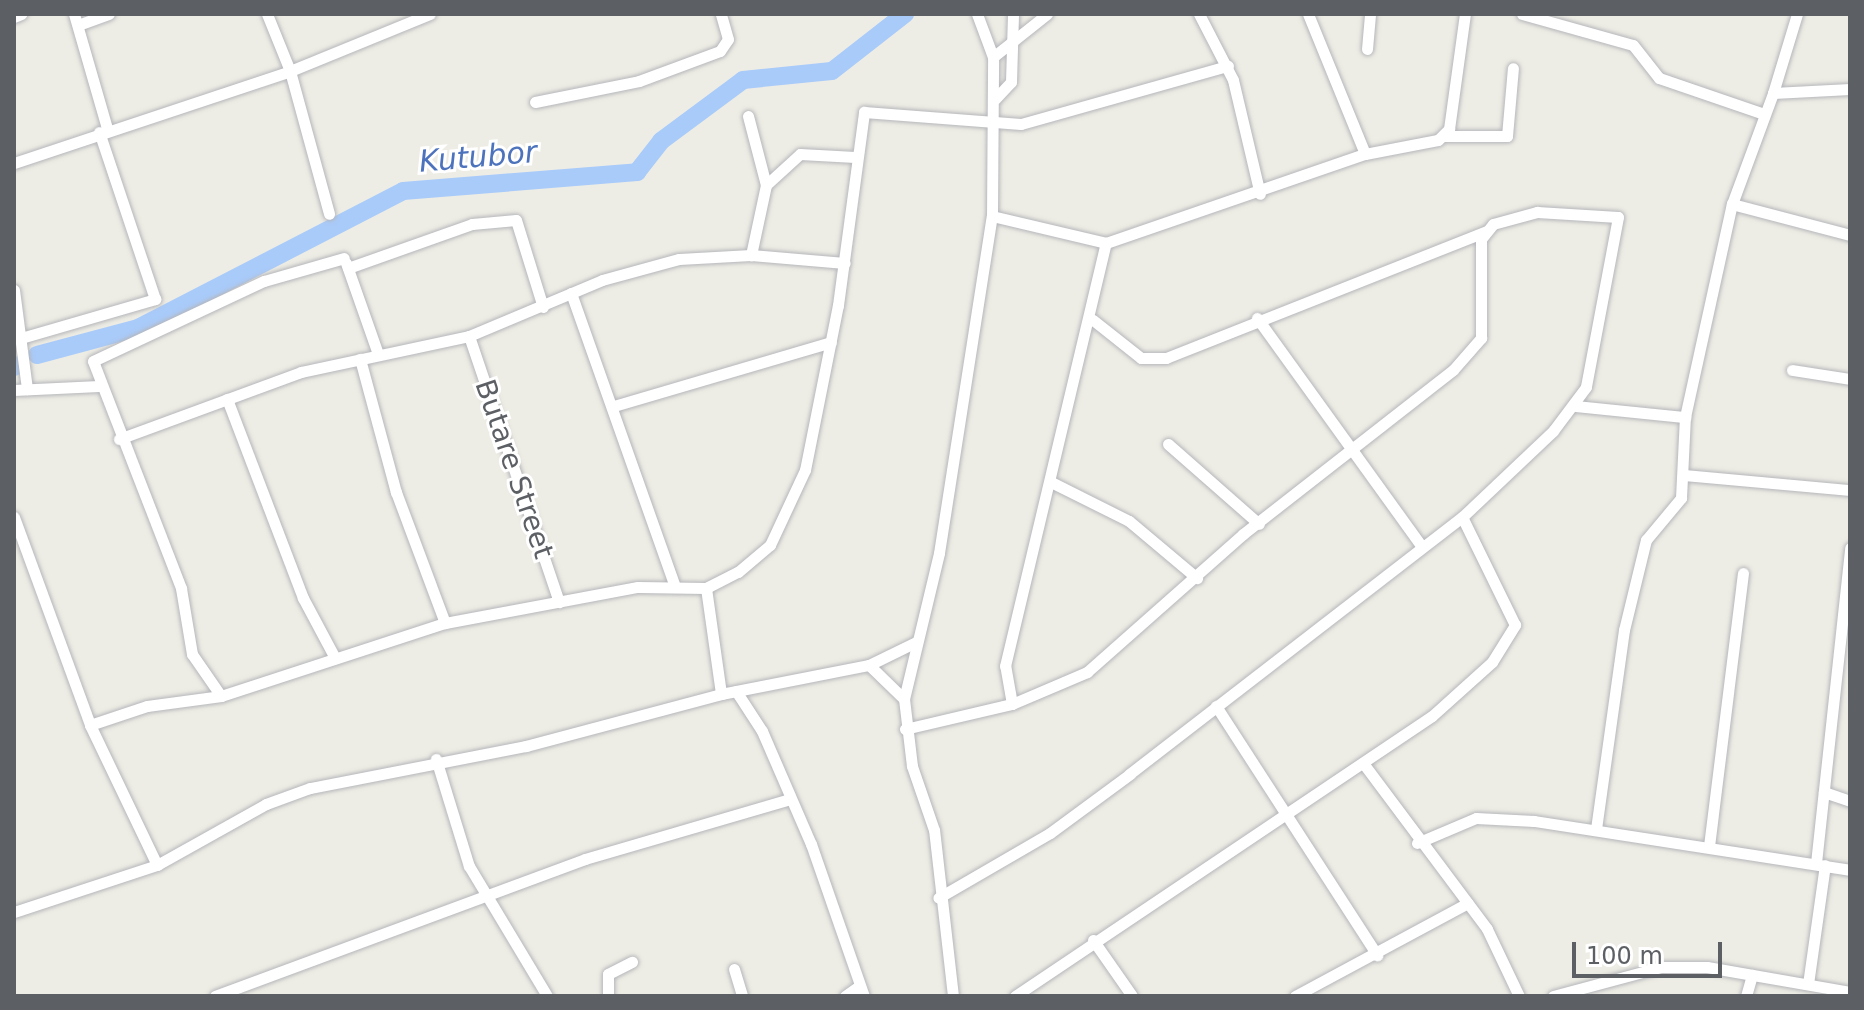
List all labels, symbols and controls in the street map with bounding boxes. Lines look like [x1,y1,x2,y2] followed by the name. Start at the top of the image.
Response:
[417,134,539,180] water label: Kutubor
[468,375,560,563] street label: Butare Street
[1576,926,1726,976] scale bar
[1586,942,1663,970] text: 100 m

